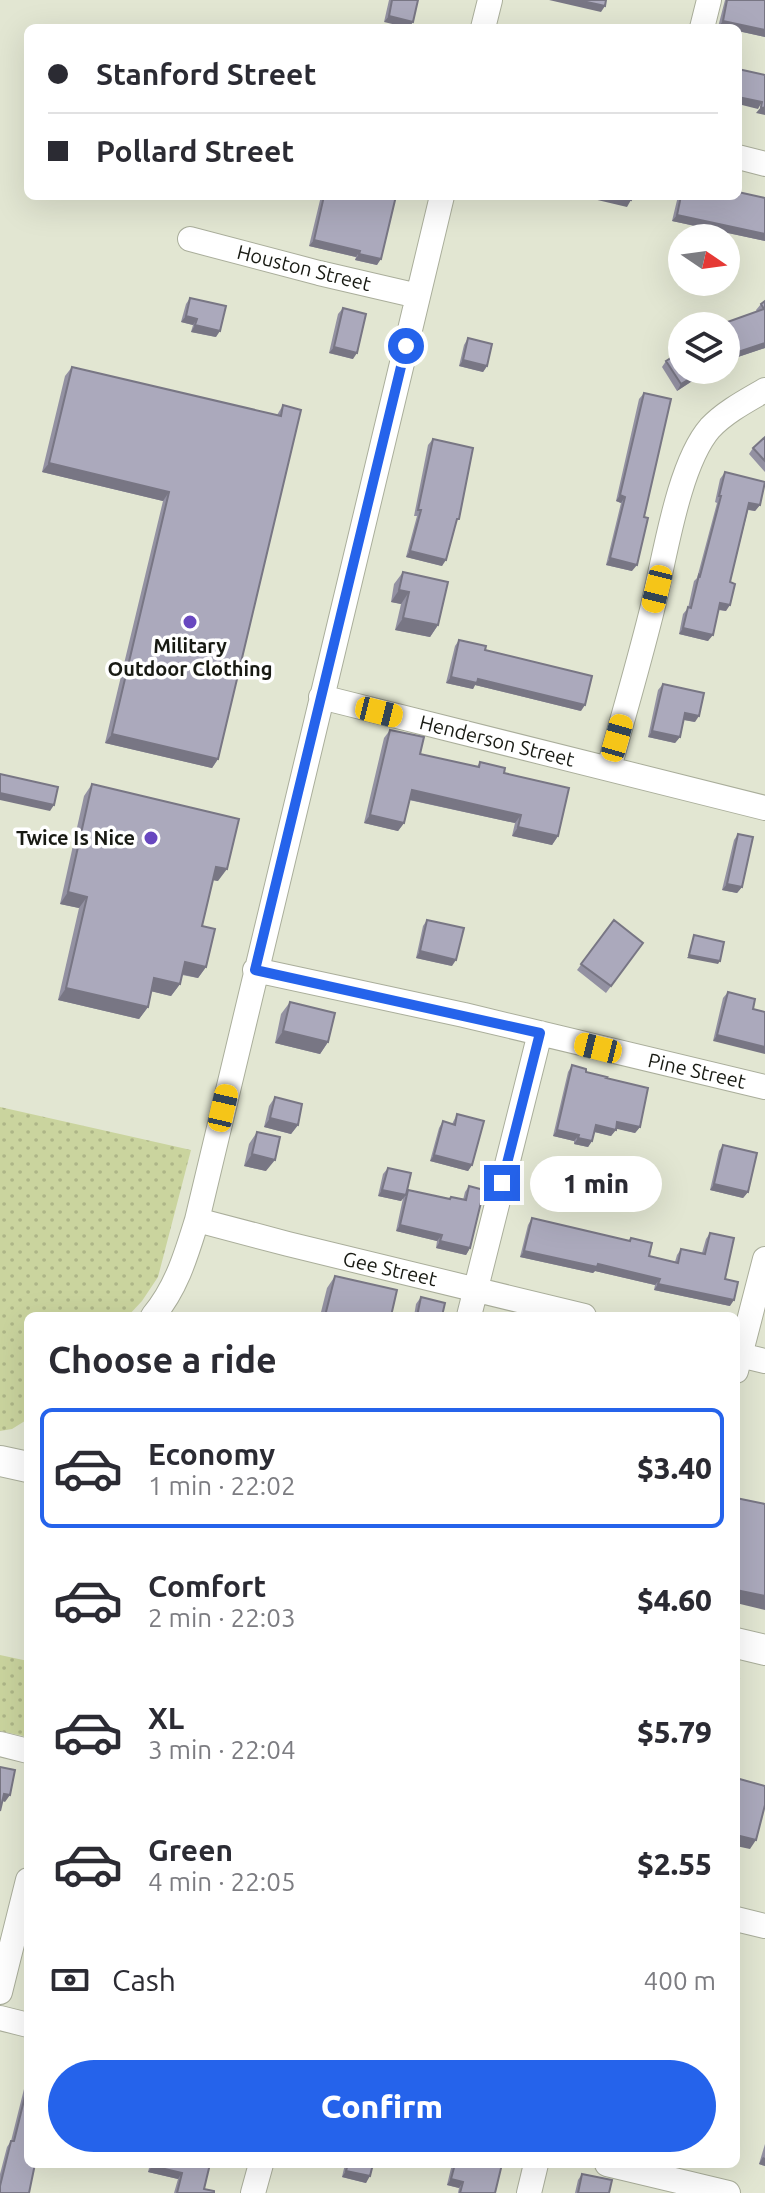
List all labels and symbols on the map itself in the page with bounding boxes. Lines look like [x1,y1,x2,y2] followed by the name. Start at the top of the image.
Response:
[668,224,740,296] north arrow
[235,240,374,295] street label: Houston Street
[388,328,424,364] route start
[640,563,674,615] car
[181,613,199,631] marker: Military Outdoor Clothing
[107,634,273,680] place label: Military Outdoor Clothing
[353,695,405,729] car
[417,710,577,771] street label: Henderson Street
[599,712,635,764] car
[16,826,135,849] place label: Twice Is Nice
[142,829,160,847] marker: Twice Is Nice
[572,1031,624,1065] car
[646,1048,748,1093] street label: Pine Street
[206,1082,240,1134] car
[530,1155,662,1211] callout: 1 min
[484,1165,520,1201] route end
[341,1247,439,1291] street label: Gee Street

